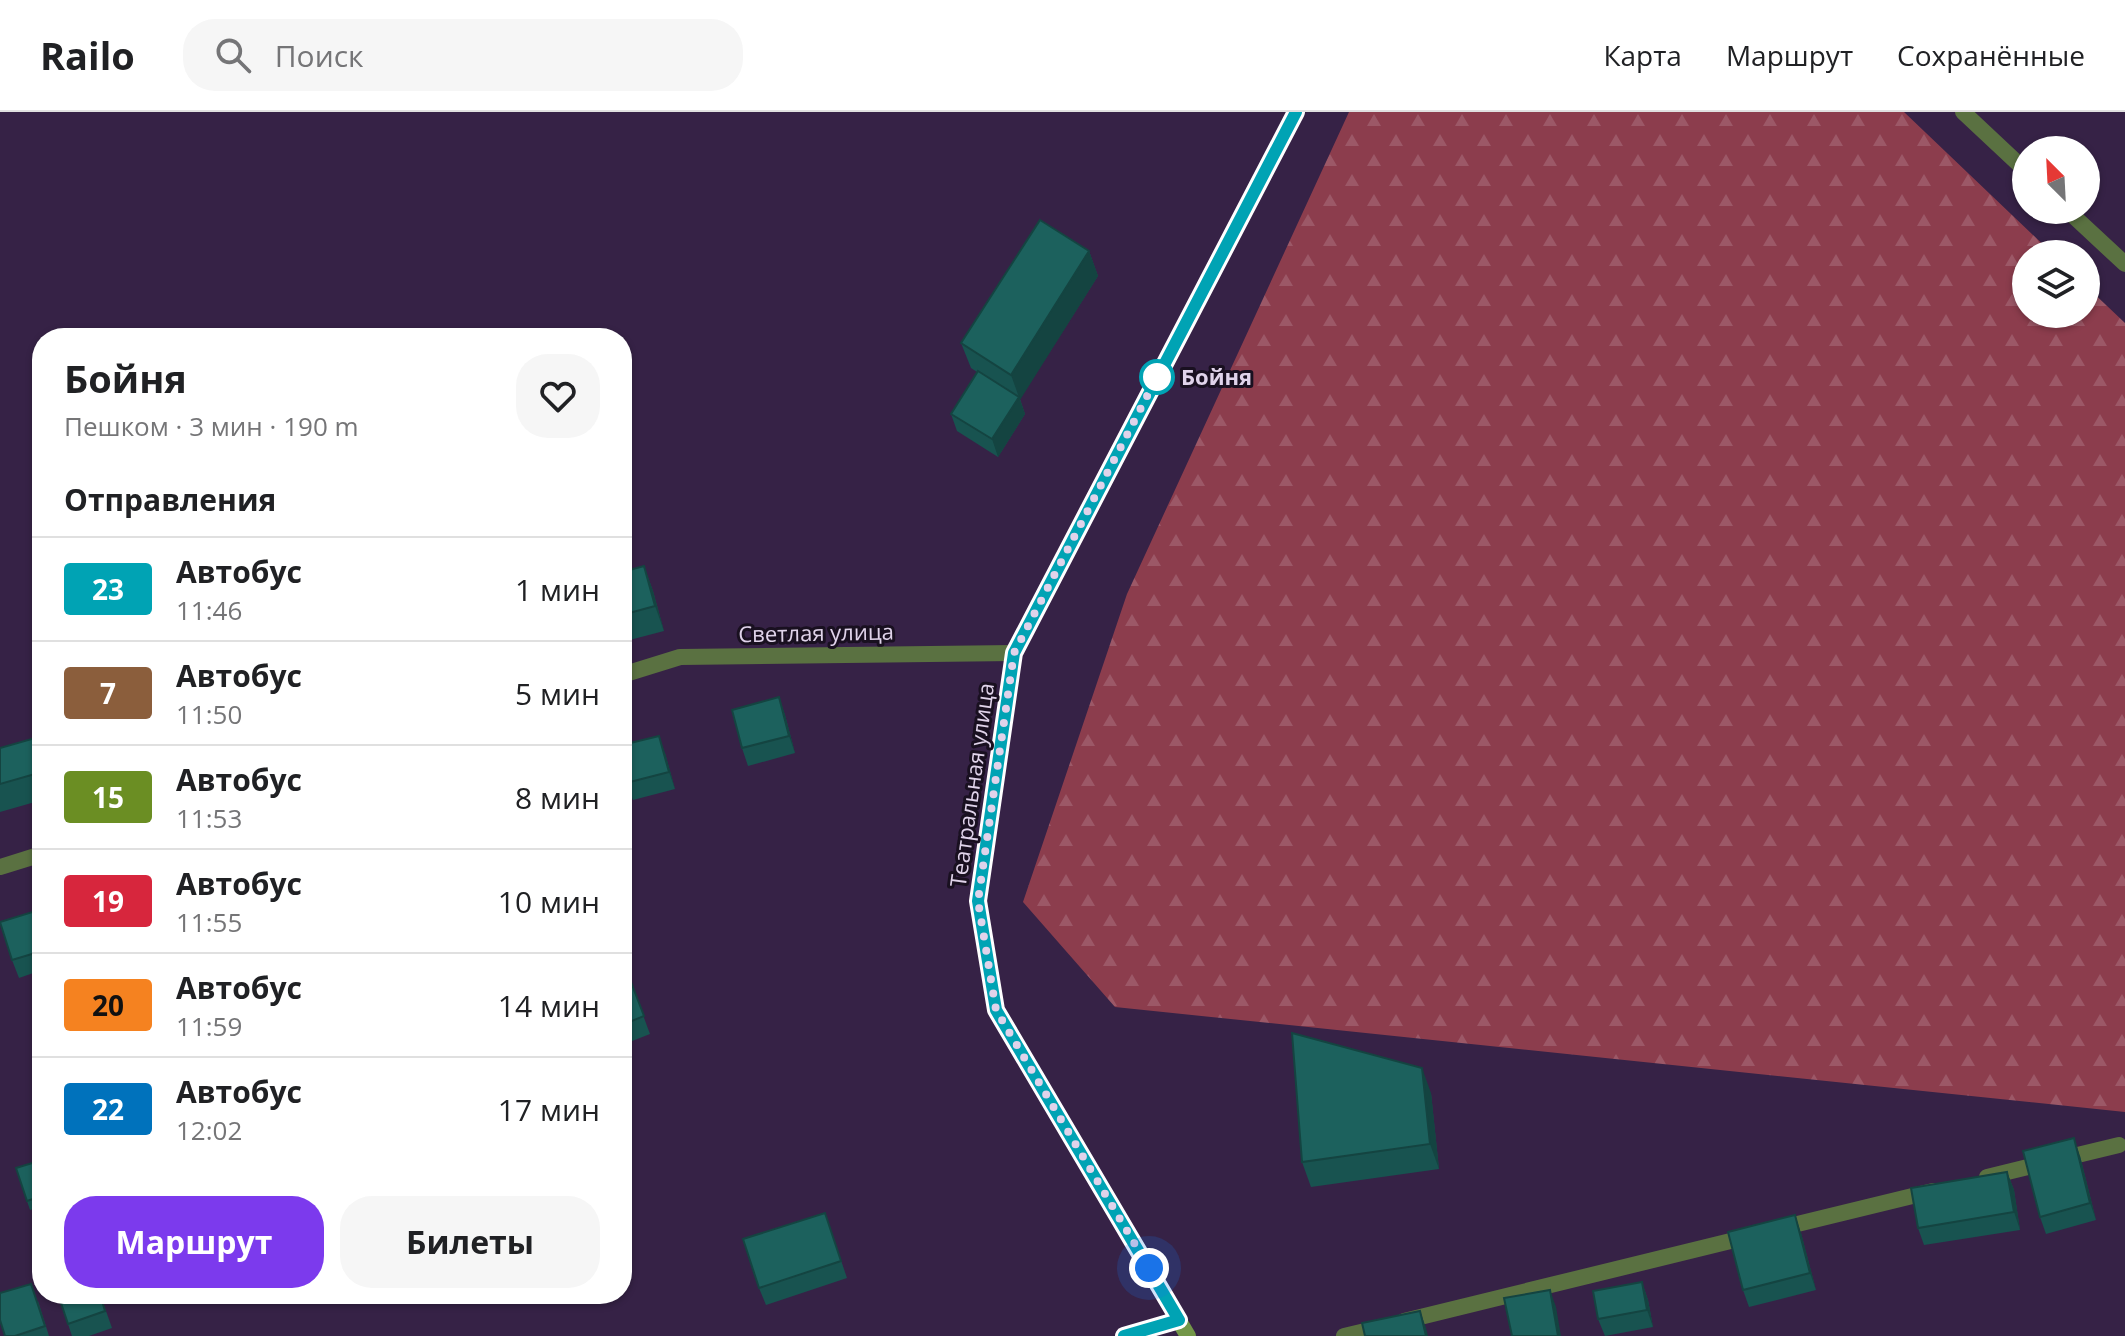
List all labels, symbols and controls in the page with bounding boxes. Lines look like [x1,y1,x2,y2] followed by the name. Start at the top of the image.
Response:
[183,19,743,91] search box
[40,29,135,81] text: Railo
[211,33,255,77] icon: search
[275,35,364,76] text: Поиск
[1603,36,1682,74] text: Карта
[1726,36,1853,74] text: Маршрут
[1897,36,2085,74] text: Сохранённые
[2012,136,2100,224] north arrow
[2012,136,2100,328] map controls
[2012,240,2100,328] button: layers
[64,352,187,404] text: Бойня
[516,354,600,438] button: heart
[1140,360,1174,394] marker: Бойня
[1181,361,1252,391] place label: Бойня
[64,408,359,444] text: Пешком · 3 мин · 190 m
[64,479,276,520] text: Отправления
[176,551,302,592] text: Автобус
[515,569,600,610] text: 1 мин
[92,570,124,608] text: 23
[176,592,242,628] text: 11:46
[738,616,894,648] street label: Светлая улица
[176,655,302,696] text: Автобус
[515,673,600,714] text: 5 мин
[100,674,116,712] text: 7
[942,681,1000,889] street label: Театральная улица
[176,696,242,732] text: 11:50
[176,759,302,800] text: Автобус
[515,777,600,818] text: 8 мин
[92,778,124,816] text: 15
[176,800,242,836] text: 11:53
[176,863,302,904] text: Автобус
[498,881,600,922] text: 10 мин
[92,882,124,920] text: 19
[176,904,242,940] text: 11:55
[176,967,302,1008] text: Автобус
[498,985,600,1026] text: 14 мин
[92,986,124,1024] text: 20
[176,1008,242,1044] text: 11:59
[176,1071,302,1112] text: Автобус
[498,1089,600,1130] text: 17 мин
[92,1090,124,1128] text: 22
[176,1112,242,1148] text: 12:02
[64,1196,324,1288] button: Маршрут
[340,1196,600,1288] button: Билеты
[1129,1248,1169,1288] your location

